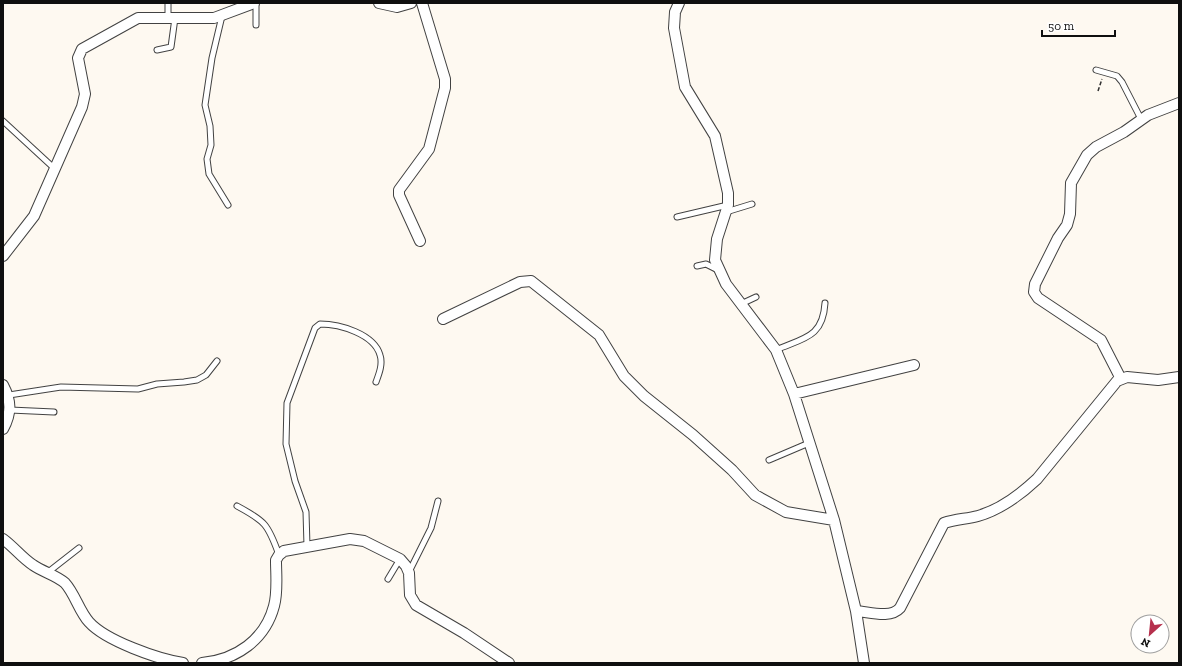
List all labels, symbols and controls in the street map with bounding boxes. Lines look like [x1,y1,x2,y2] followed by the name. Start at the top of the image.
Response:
[1042,12,1115,38] scale bar
[1048,19,1075,33] text: 50 m
[1130,614,1170,654] north arrow
[1138,634,1152,650] text: N

